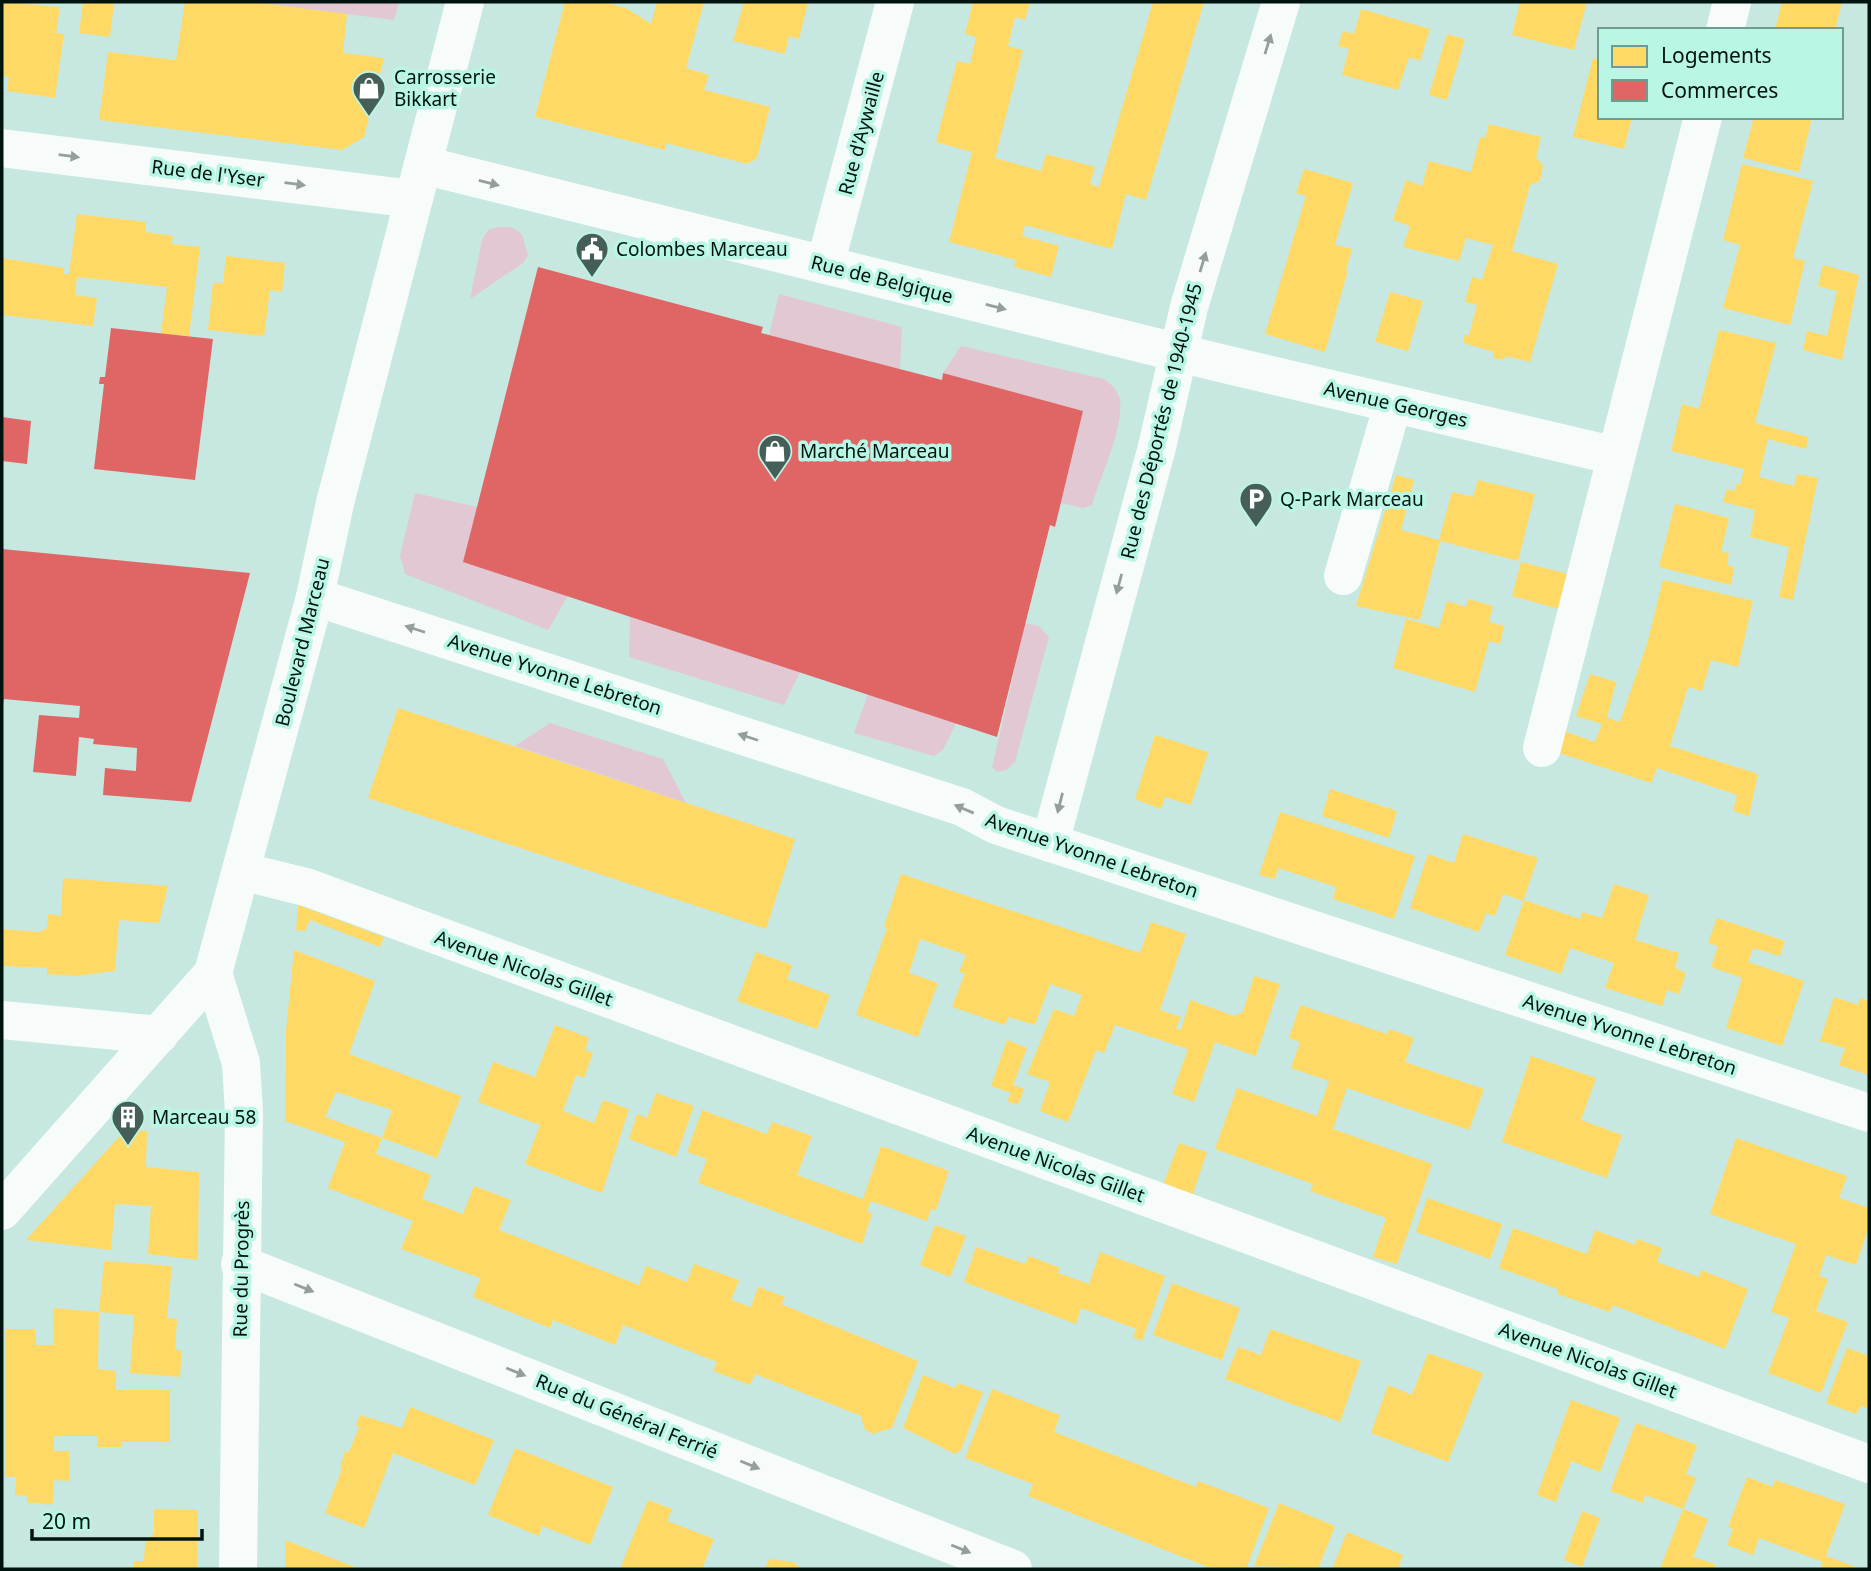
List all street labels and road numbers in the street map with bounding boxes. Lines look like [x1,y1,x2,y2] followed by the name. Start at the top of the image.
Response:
[832,68,890,198] street label: Rue d'Aywaille
[150,153,266,193] street label: Rue de l'Yser
[808,249,956,309] street label: Rue de Belgique
[1114,280,1208,562] street label: Rue des Déportés de 1940-1945
[1322,375,1470,433] street label: Avenue Georges
[268,555,336,729] street label: Boulevard Marceau
[445,627,665,721] street label: Avenue Yvonne Lebreton
[982,806,1202,904] street label: Avenue Yvonne Lebreton
[432,924,617,1012] street label: Avenue Nicolas Gillet
[1520,987,1740,1081] street label: Avenue Yvonne Lebreton
[964,1120,1149,1208] street label: Avenue Nicolas Gillet
[227,1200,255,1338] street label: Rue du Progrès
[1496,1316,1681,1404] street label: Avenue Nicolas Gillet
[532,1368,722,1464] street label: Rue du Général Ferrié

